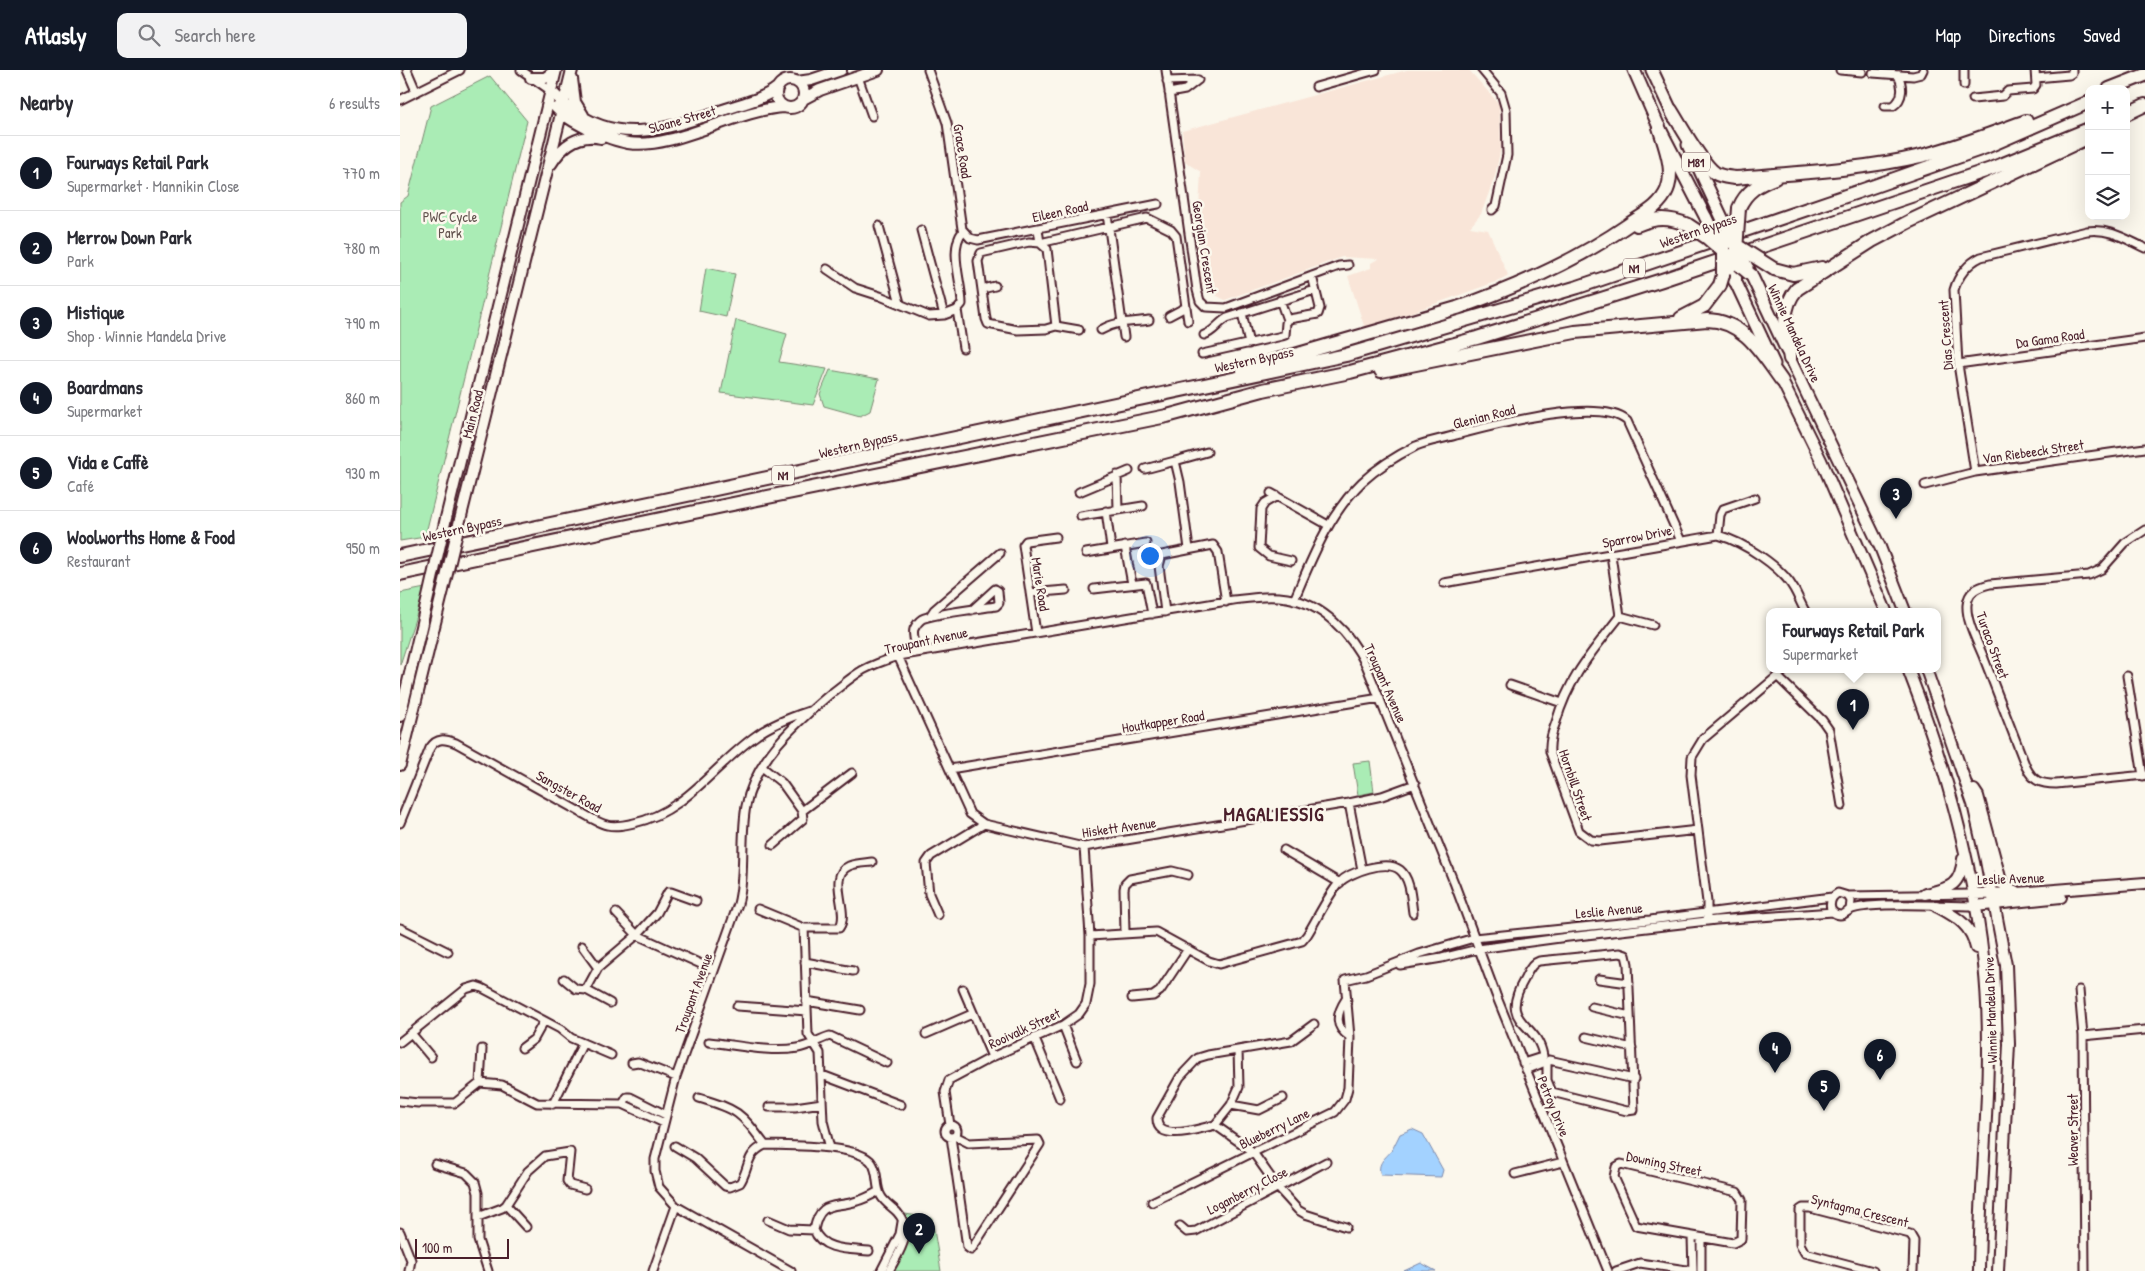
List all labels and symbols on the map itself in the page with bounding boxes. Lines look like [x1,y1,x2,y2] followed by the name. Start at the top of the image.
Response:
[646,100,718,138] street label: Sloane Street
[949,122,977,180] street label: Grace Road
[1682,152,1710,171] road number: M81
[1030,196,1090,226] street label: Eileen Road
[1187,199,1222,295] street label: Georgian Crescent
[423,207,478,242] park label: PWC Cycle Park
[1657,208,1739,253] street label: Western Bypass
[1623,258,1645,278] road number: N1
[1764,281,1826,386] street label: Winnie Mandela Drive
[1933,299,1957,371] street label: Dias Crescent
[2015,324,2086,352] street label: Da Gama Road
[1213,341,1295,378] street label: Western Bypass
[457,387,487,440] street label: Main Road
[1451,399,1518,433] street label: Glenian Road
[817,426,899,463] street label: Western Bypass
[1981,434,2085,468] street label: Van Riebeeck Street
[772,466,794,484] road number: N1
[1880,478,1912,519] pin: 3
[421,510,503,547] street label: Western Bypass
[1601,520,1674,553] street label: Sparrow Drive
[1137,543,1163,569] your location
[1027,556,1055,613] street label: Marie Road
[1972,609,2014,681] street label: Turaco Street
[883,622,970,659] street label: Troupant Avenue
[1359,641,1412,726] street label: Troupant Avenue
[1837,689,1869,730] pin: 1
[1121,705,1206,738] street label: Houtkapper Road
[1555,747,1597,824] street label: Hornbill Street
[533,765,605,818] street label: Sangster Road
[1224,801,1324,827] district label: MAGALIESSIG
[1081,812,1158,842] street label: Hiskett Avenue
[1977,867,2045,889] street label: Leslie Avenue
[1575,898,1644,922] street label: Leslie Avenue
[670,950,717,1036] street label: Troupant Avenue
[1979,956,2001,1063] street label: Winnie Mandela Drive
[985,1003,1063,1053] street label: Rooivalk Street
[1759,1032,1791,1073] pin: 4
[1864,1039,1896,1080] pin: 6
[1808,1070,1840,1111] pin: 5
[1532,1073,1575,1140] street label: Petroy Drive
[2063,1094,2082,1166] street label: Weaver Street
[1236,1103,1313,1154] street label: Blueberry Lane
[1624,1146,1704,1181] street label: Downing Street
[1203,1161,1291,1219] street label: Loganberry Close
[1809,1189,1911,1232] street label: Syntagma Crescent
[903,1213,935,1254] pin: 2
[415,1236,509,1259] scale bar

